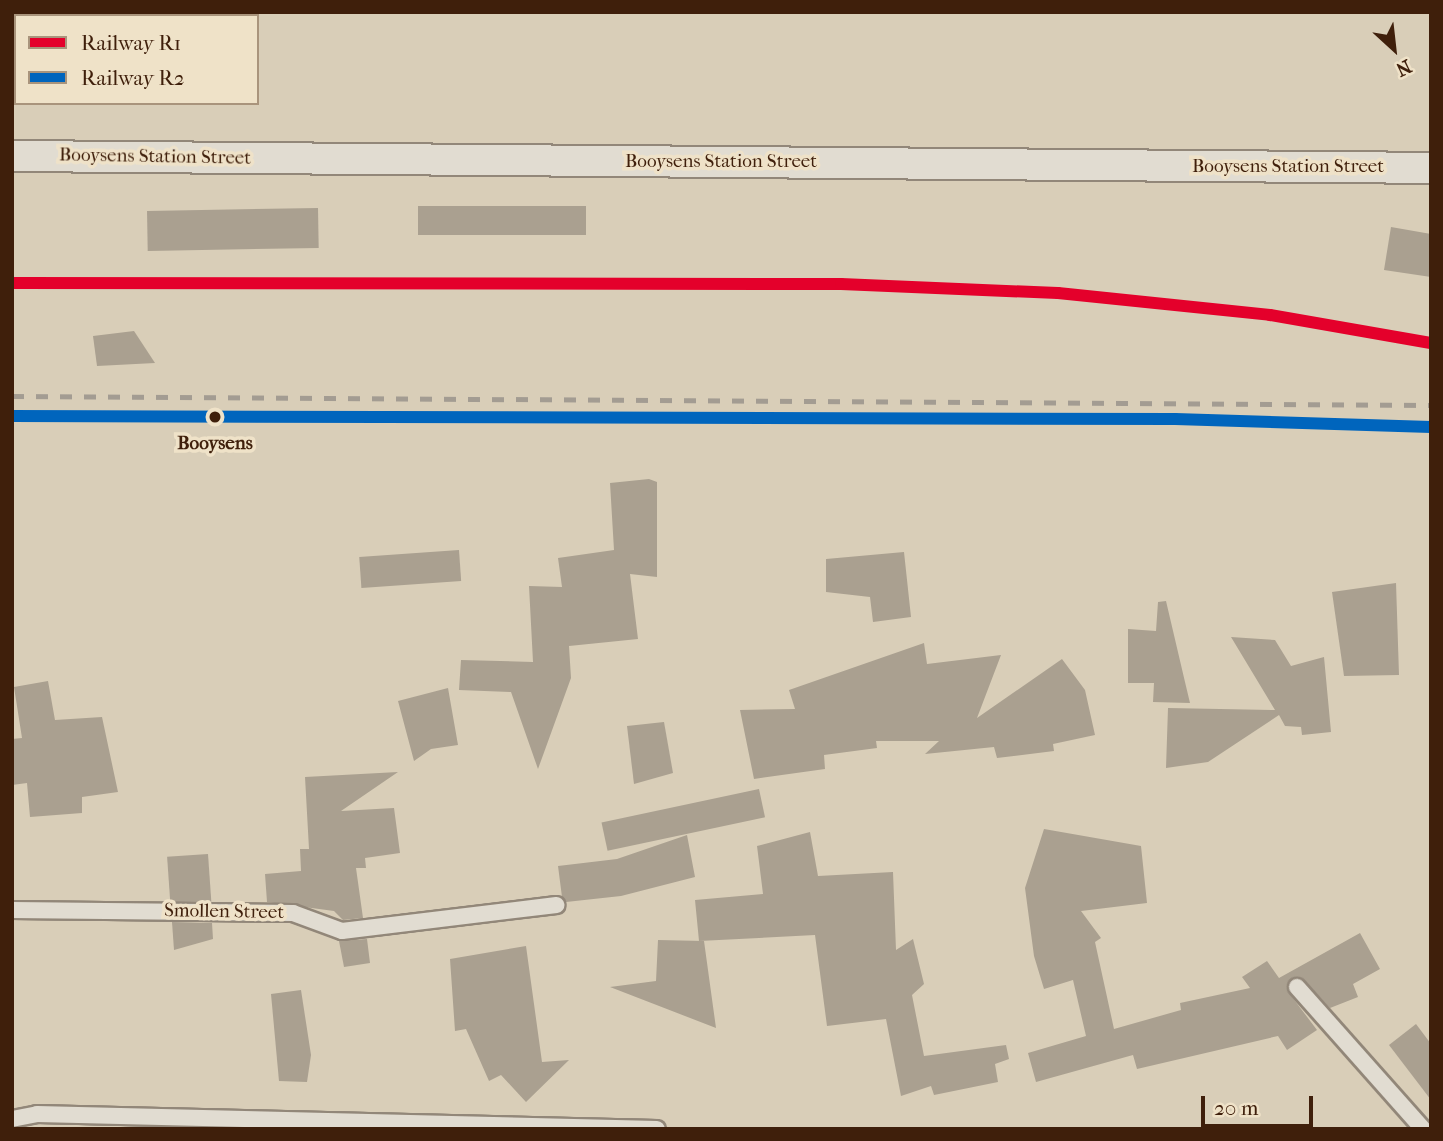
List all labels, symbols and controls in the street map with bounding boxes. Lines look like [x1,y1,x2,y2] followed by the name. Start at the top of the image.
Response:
[14,14,259,105] legend
[1359,14,1429,84] north arrow
[81,31,181,55] text: Railway R1
[1392,55,1415,81] text: N
[81,66,185,90] text: Railway R2
[59,144,251,170] street label: Booysens Station Street
[625,151,817,173] street label: Booysens Station Street
[1192,156,1384,178] street label: Booysens Station Street
[203,405,227,429] marker: Booysens
[177,433,253,455] place label: Booysens
[164,900,284,924] street label: Smollen Street
[1205,1082,1317,1126] scale bar
[1214,1096,1258,1120] text: 20 m

